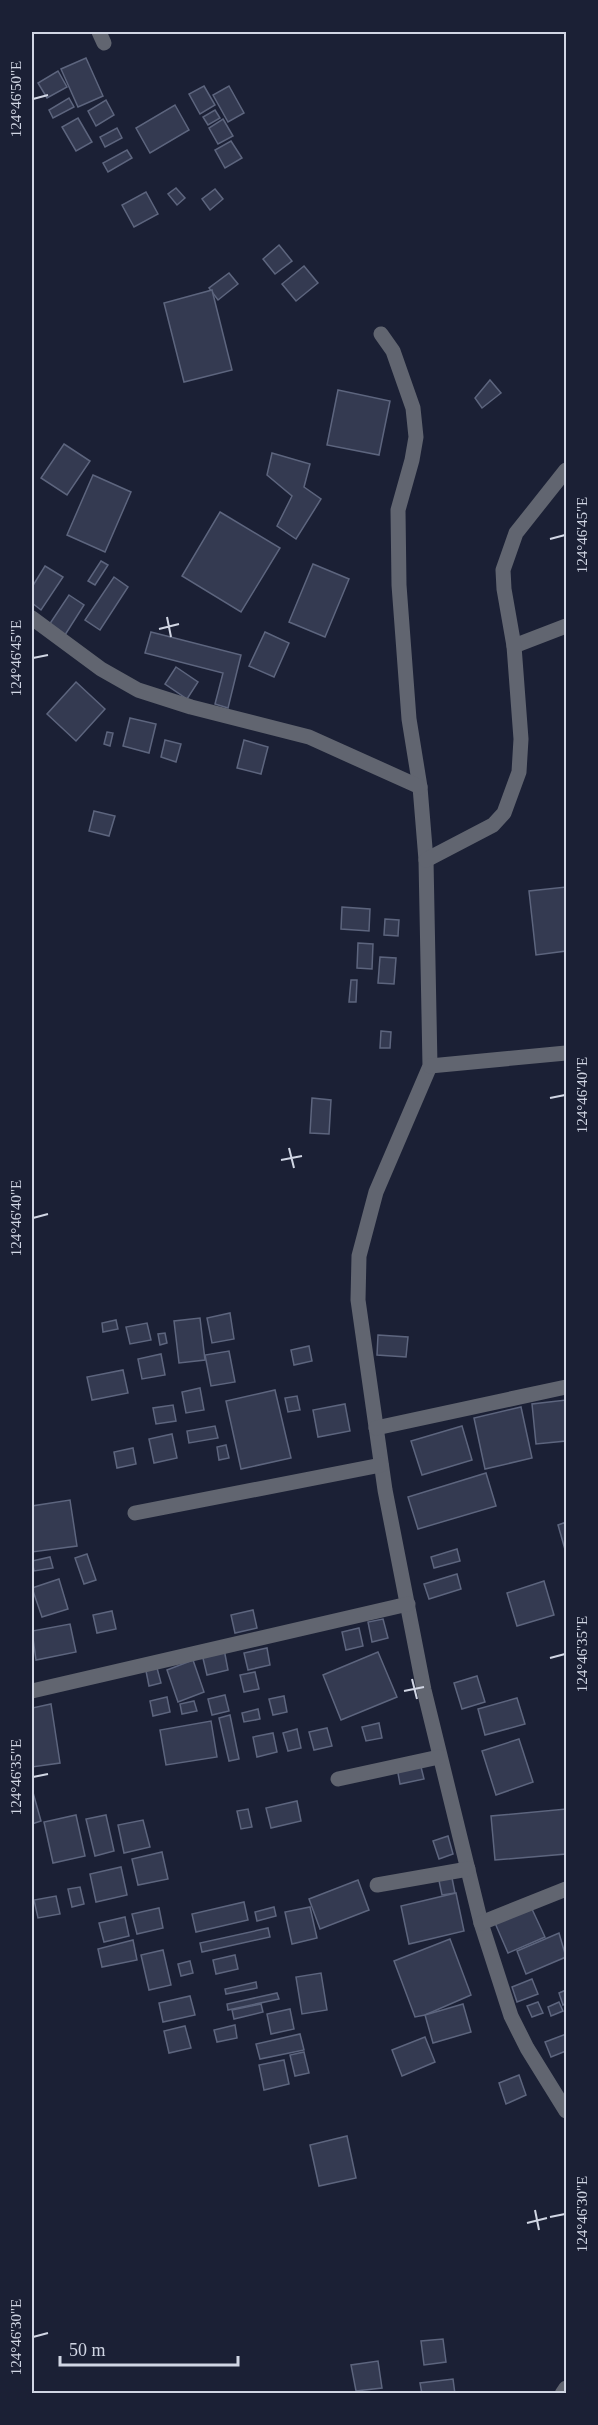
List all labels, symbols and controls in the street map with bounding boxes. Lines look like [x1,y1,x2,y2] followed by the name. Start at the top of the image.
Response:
[8,61,24,137] text: 124°46'50"E
[574,497,590,573] text: 124°46'45"E
[8,620,24,696] text: 124°46'45"E
[574,1057,590,1133] text: 124°46'40"E
[8,1180,24,1256] text: 124°46'40"E
[574,1616,590,1692] text: 124°46'35"E
[8,1739,24,1815] text: 124°46'35"E
[574,2176,590,2252] text: 124°46'30"E
[8,2299,24,2375] text: 124°46'30"E
[60,2329,238,2367] scale bar
[69,2340,106,2360] text: 50 m

